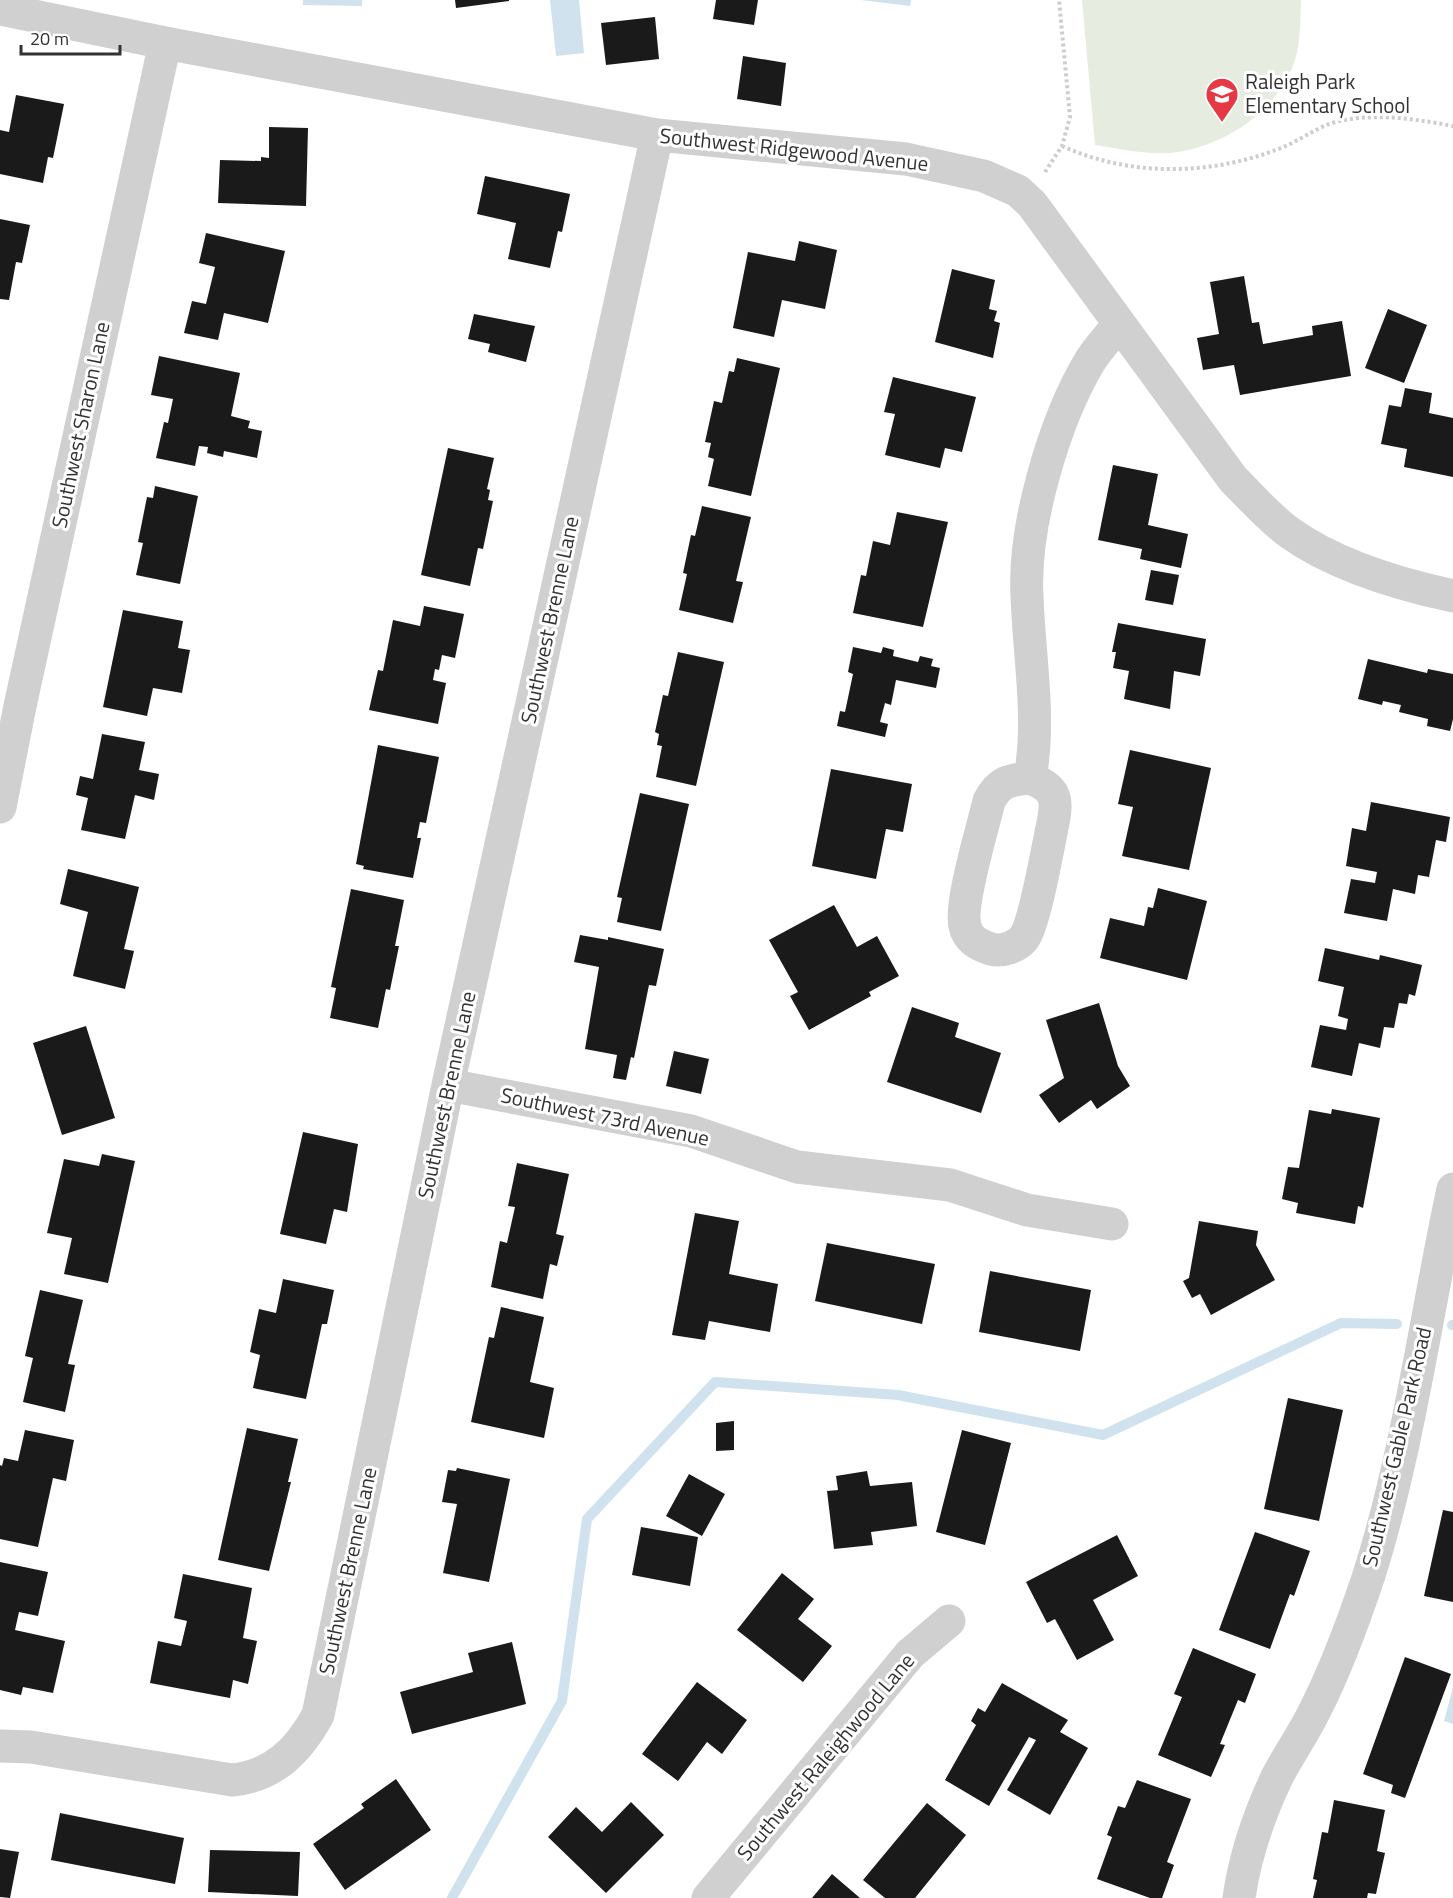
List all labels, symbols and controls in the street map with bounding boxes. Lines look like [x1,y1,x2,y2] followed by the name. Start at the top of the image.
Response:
[21,18,120,56] scale bar
[30,25,69,52] text: 20 m
[1245,65,1410,121] place label: Raleigh Park Elementary School
[1204,76,1240,123] school or university icon: Raleigh Park Elementary School
[658,119,930,179] street label: Southwest Ridgewood Avenue
[43,319,118,531] street label: Southwest Sharon Lane
[511,513,587,726] street label: Southwest Brenne Lane
[408,988,484,1201] street label: Southwest Brenne Lane
[498,1078,712,1154] street label: Southwest 73rd Avenue
[1353,1324,1439,1570] street label: Southwest Gable Park Road
[309,1464,385,1677] street label: Southwest Brenne Lane
[729,1646,922,1867] street label: Southwest Raleighwood Lane

